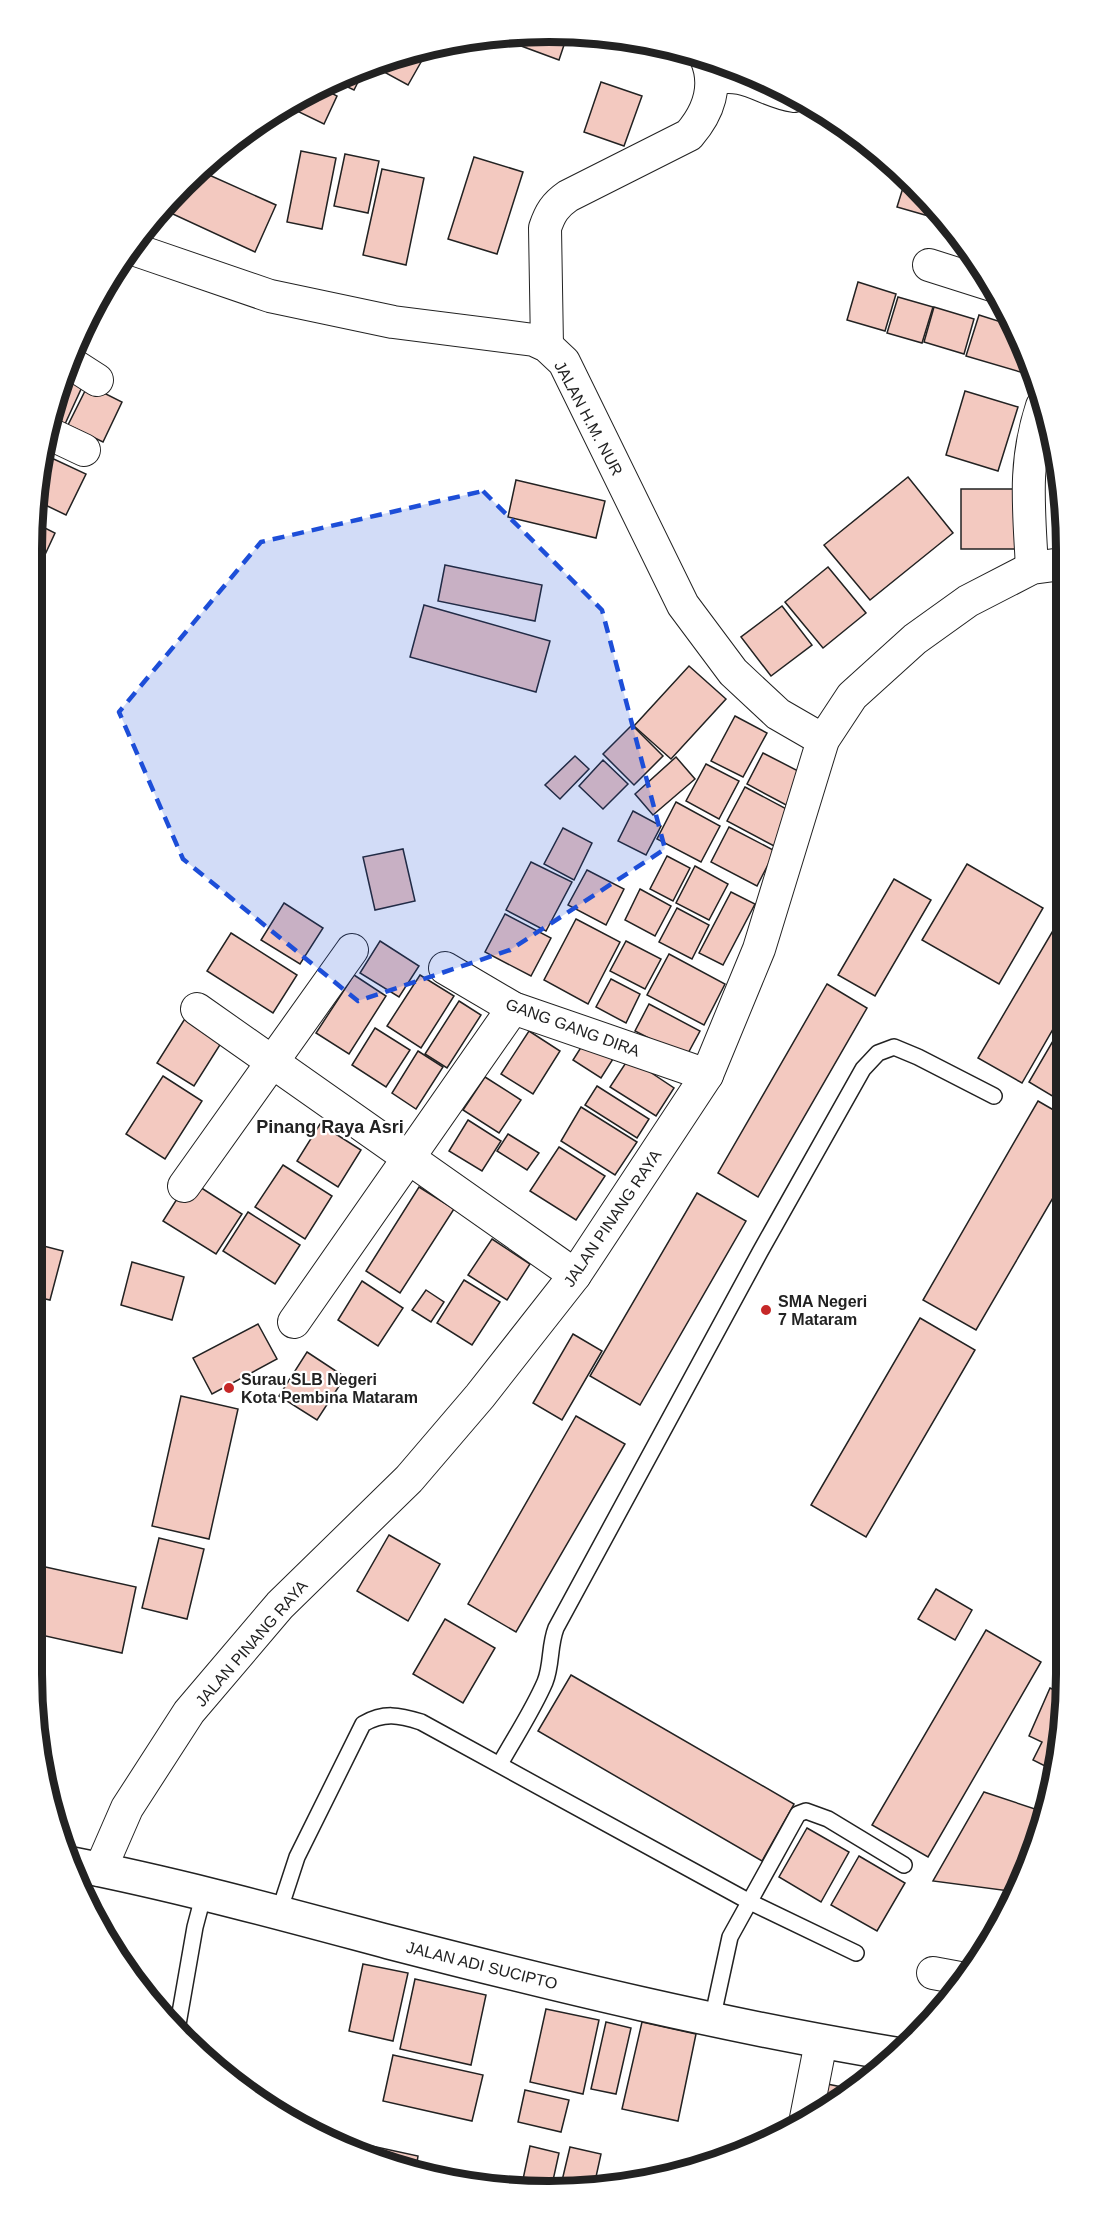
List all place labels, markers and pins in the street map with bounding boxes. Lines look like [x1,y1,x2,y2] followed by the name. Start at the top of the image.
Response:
[778,1293,867,1328] place label: SMA Negeri 7 Mataram
[759,1303,773,1317] marker: SMA Negeri 7 Mataram
[241,1371,418,1406] place label: Surau SLB Negeri Kota Pembina Mataram
[222,1381,236,1395] marker: Surau SLB Negeri Kota Pembina Mataram

